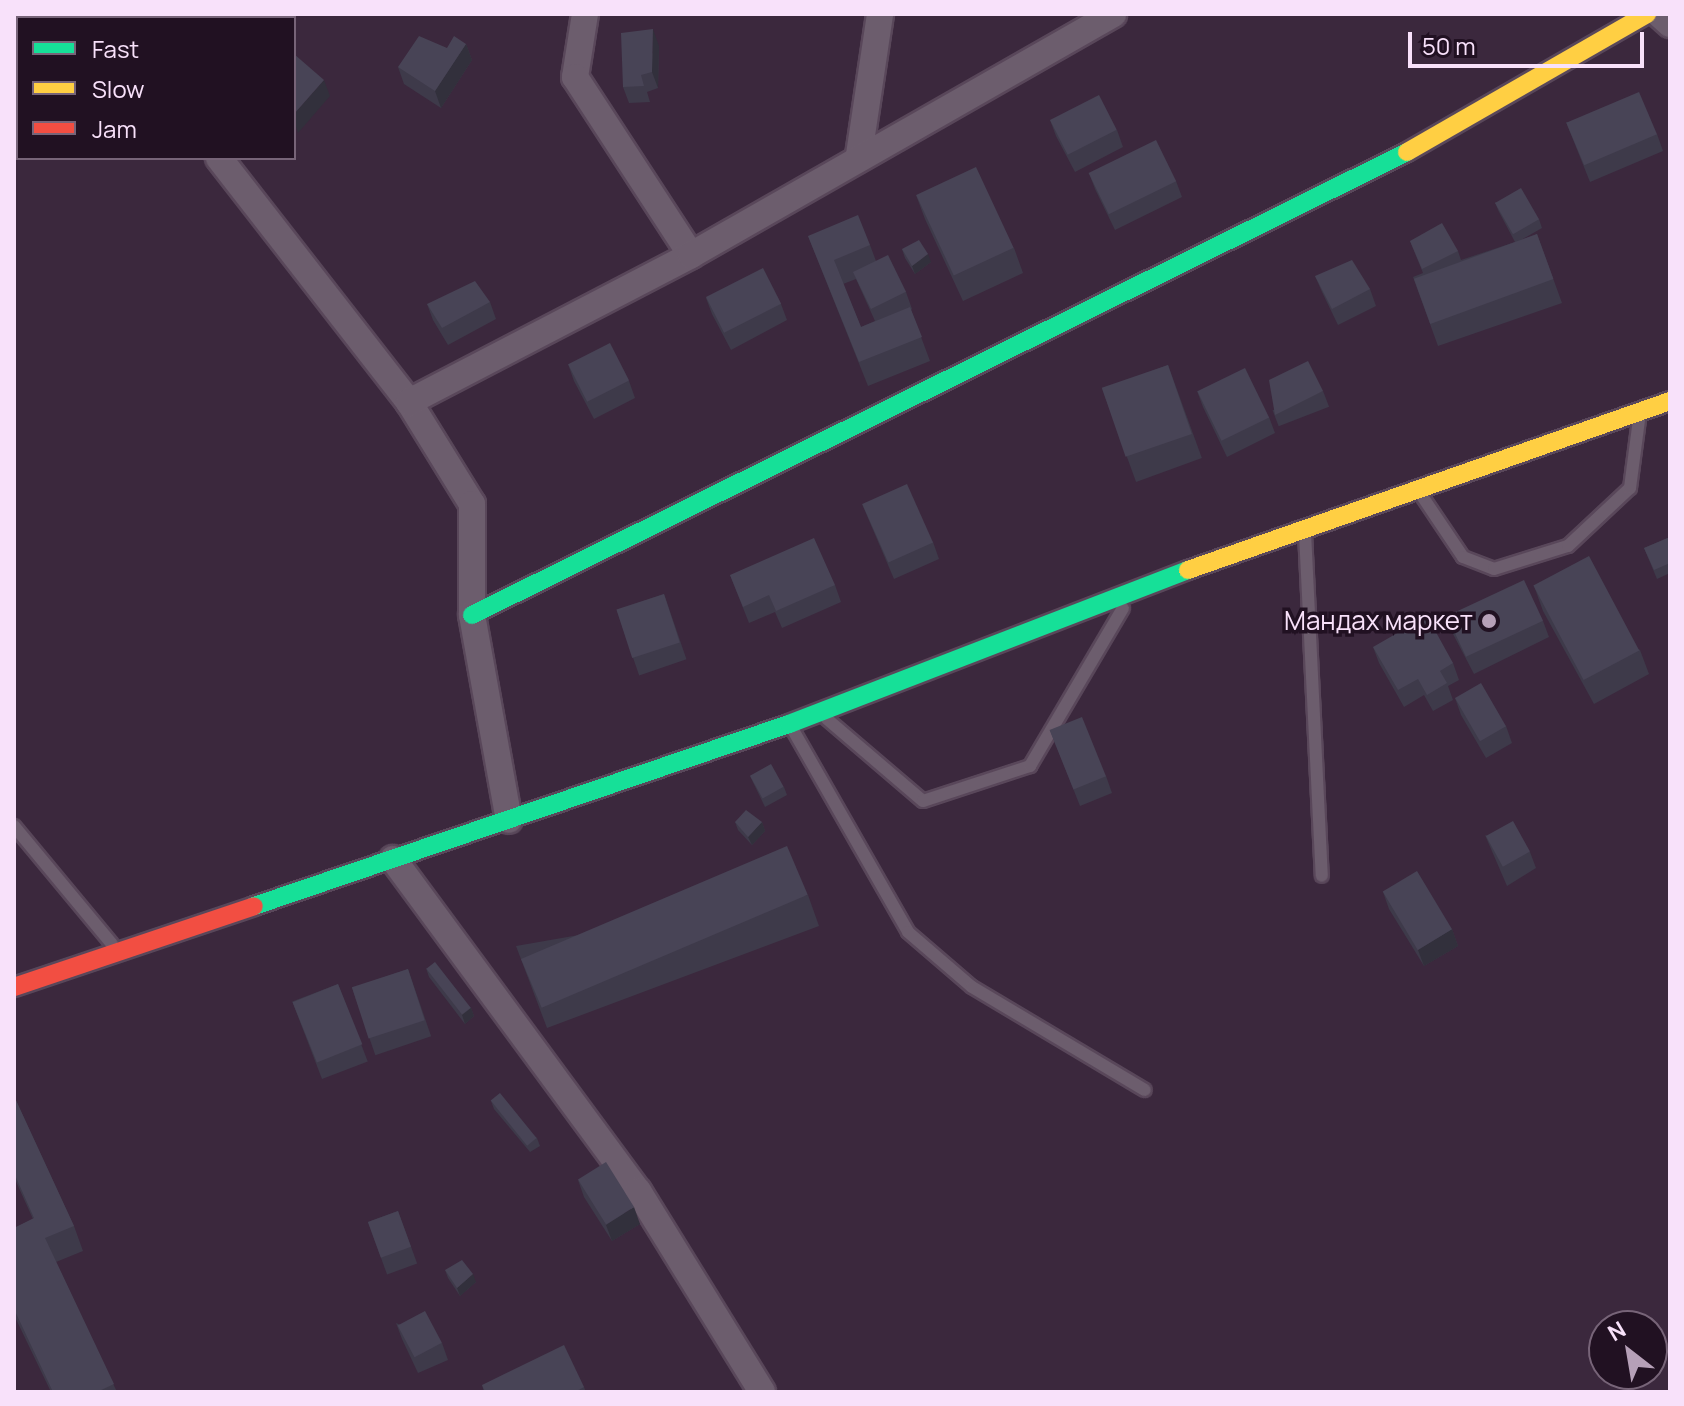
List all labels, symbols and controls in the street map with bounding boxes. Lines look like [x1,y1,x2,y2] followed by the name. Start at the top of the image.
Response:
[16,16,296,160] legend
[1412,16,1648,66] scale bar
[1422,29,1476,62] text: 50 m
[92,32,139,65] text: Fast
[92,72,145,105] text: Slow
[92,112,137,145] text: Jam
[1284,605,1473,637] place label: Мандах маркет
[1480,612,1498,630] marker: Мандах маркет
[1588,1310,1668,1390] north arrow
[1602,1314,1631,1348] text: N

